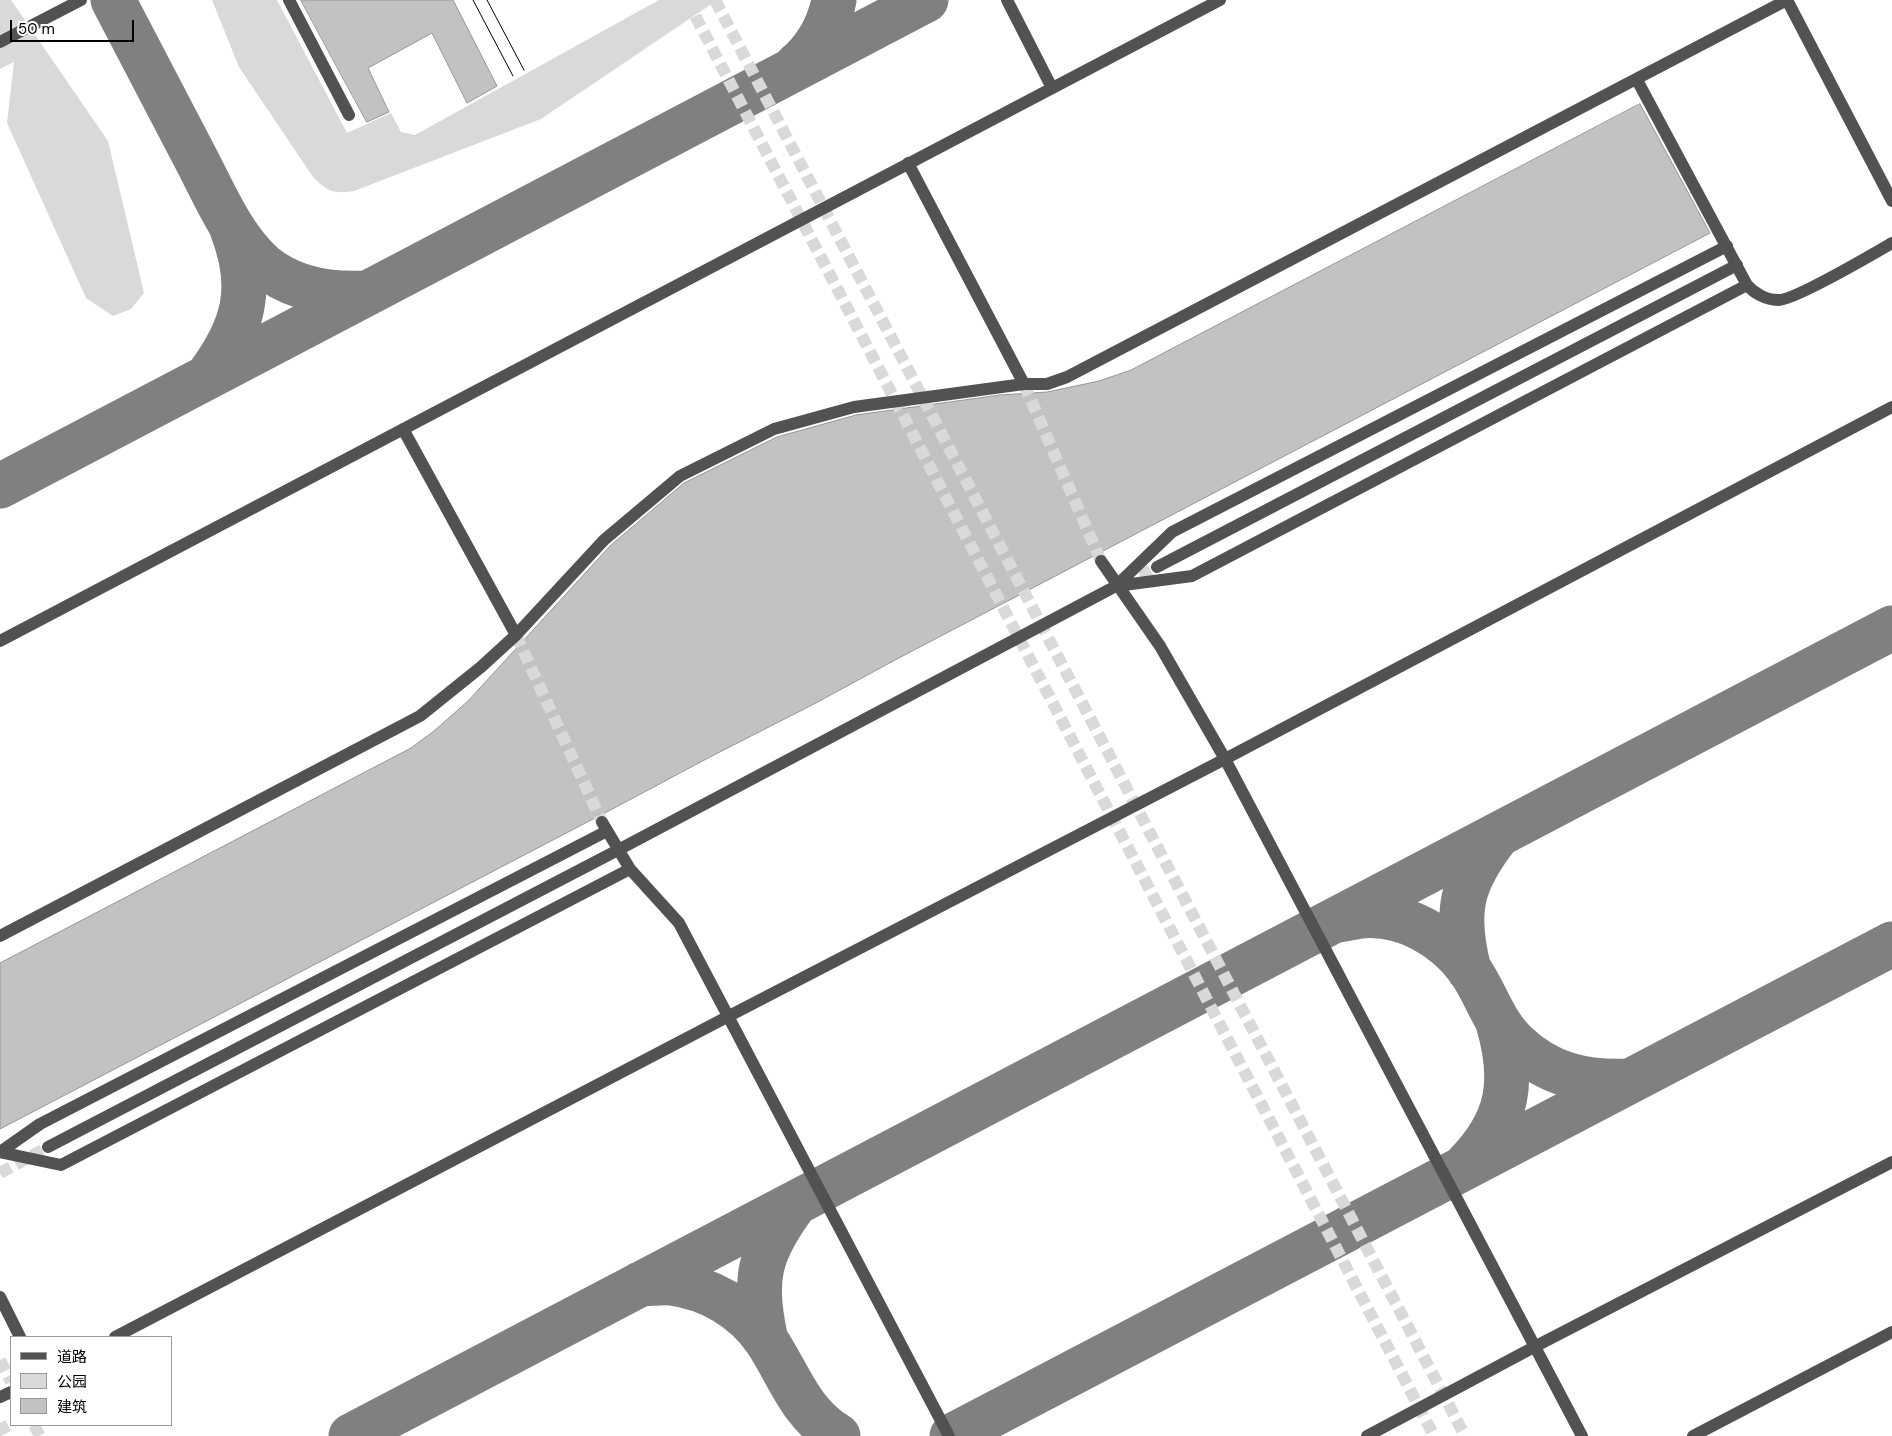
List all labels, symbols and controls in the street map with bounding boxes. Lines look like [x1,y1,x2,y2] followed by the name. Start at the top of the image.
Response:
[12,10,136,42] scale bar
[18,19,55,39] text: 50 m
[10,1336,172,1426] legend
[57,1347,87,1367] text: 道路
[57,1372,87,1392] text: 公园
[57,1397,87,1417] text: 建筑

